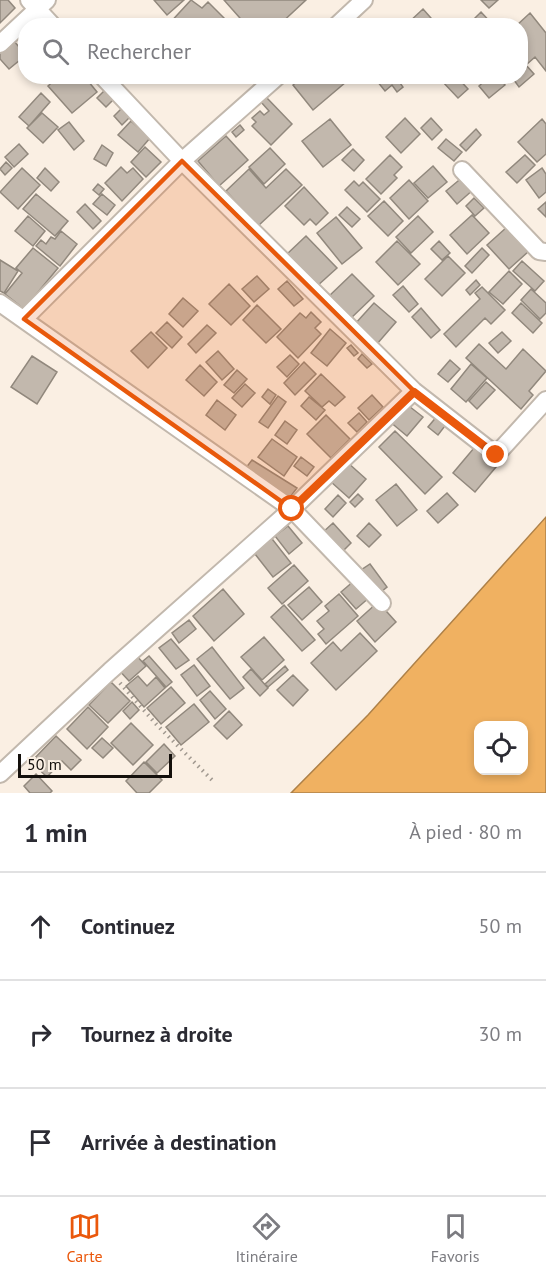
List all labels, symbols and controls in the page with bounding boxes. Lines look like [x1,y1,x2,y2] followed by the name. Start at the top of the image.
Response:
[18,18,528,84] search box
[39,35,72,68] icon: search
[87,37,191,65] text: Rechercher
[482,441,508,467] route end
[278,495,304,521] route start
[474,721,528,775] map controls
[474,721,528,775] button: locate
[18,751,172,778] scale bar
[27,754,62,774] text: 50 m
[24,816,87,849] text: 1 min
[409,819,522,845] text: À pied · 80 m
[24,910,57,943] icon: ahead
[81,912,175,940] text: Continuez
[479,913,522,939] text: 50 m
[24,1018,57,1051] icon: right
[81,1020,233,1048] text: Tournez à droite
[479,1021,522,1047] text: 30 m
[24,1126,57,1159] icon: arrive
[81,1128,277,1156] text: Arrivée à destination
[66,1210,103,1266] tab: Carte
[235,1210,298,1266] tab: Itinéraire
[431,1210,480,1266] tab: Favoris

